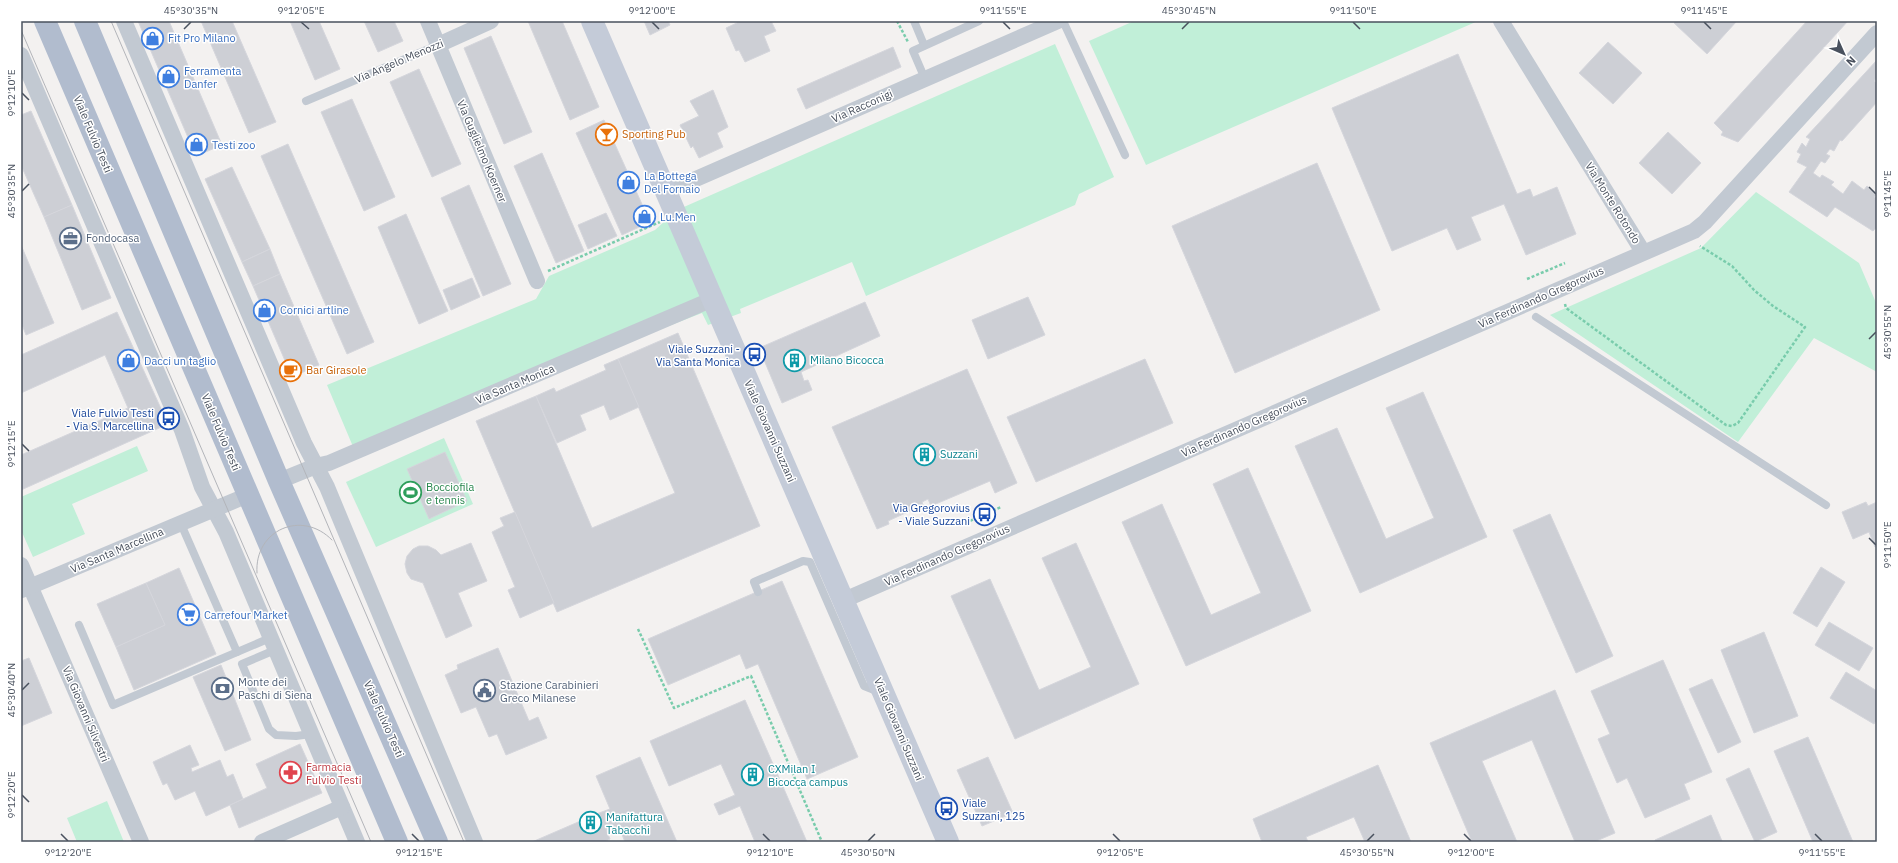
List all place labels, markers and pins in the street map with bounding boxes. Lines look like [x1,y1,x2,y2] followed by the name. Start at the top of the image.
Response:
[139,25,165,51] shop icon: Fit Pro Milano
[168,31,236,45] place label: Fit Pro Milano
[155,64,181,90] shop icon: Ferramenta Danfer
[184,64,242,91] place label: Ferramenta Danfer
[594,121,620,147] bar icon: Sporting Pub
[622,127,686,141] place label: Sporting Pub
[184,132,210,158] shop icon: Testi zoo
[212,138,255,152] place label: Testi zoo
[616,169,642,195] shop icon: La Bottega Del Fornaio
[644,169,700,196] place label: La Bottega Del Fornaio
[632,204,658,230] shop icon: Lu.Men
[660,210,696,224] place label: Lu.Men
[58,225,84,251] office icon: Fondocasa
[86,231,140,245] place label: Fondocasa
[252,297,278,323] shop icon: Cornici artline
[280,303,349,317] place label: Cornici artline
[656,342,740,369] place label: Viale Suzzani - Via Santa Monica
[742,342,768,368] bus stop icon: Viale Suzzani - Via Santa Monica
[782,347,808,373] building icon: Milano Bicocca
[115,348,141,374] shop icon: Dacci un taglio
[810,353,884,367] place label: Milano Bicocca
[144,354,216,368] place label: Dacci un taglio
[277,357,303,383] cafe icon: Bar Girasole
[306,363,367,377] place label: Bar Girasole
[66,406,154,433] place label: Viale Fulvio Testi - Via S. Marcellina
[156,406,182,432] bus stop icon: Viale Fulvio Testi - Via S. Marcellina
[911,441,937,467] building icon: Suzzani
[940,447,978,461] place label: Suzzani
[397,480,423,506] sports icon: Bocciofila e tennis
[426,480,474,507] place label: Bocciofila e tennis
[893,501,970,528] place label: Via Gregorovius - Viale Suzzani
[972,501,998,527] bus stop icon: Via Gregorovius - Viale Suzzani
[175,602,201,628] supermarket icon: Carrefour Market
[204,608,288,622] place label: Carrefour Market
[210,675,236,701] bank icon: Monte dei Paschi di Siena
[238,675,312,702] place label: Monte dei Paschi di Siena
[471,678,497,704] public building icon: Stazione Carabinieri Greco Milanese
[500,678,599,705] place label: Stazione Carabinieri Greco Milanese
[278,760,304,786] pharmacy icon: Farmacia Fulvio Testi
[306,760,361,787] place label: Farmacia Fulvio Testi
[739,762,765,788] building icon: CXMilan I Bicocca campus
[768,762,848,789] place label: CXMilan I Bicocca campus
[933,796,959,822] bus stop icon: Viale Suzzani, 125
[962,796,1025,823] place label: Viale Suzzani, 125
[577,810,603,836] building icon: Manifattura Tabacchi
[606,810,663,837] place label: Manifattura Tabacchi

